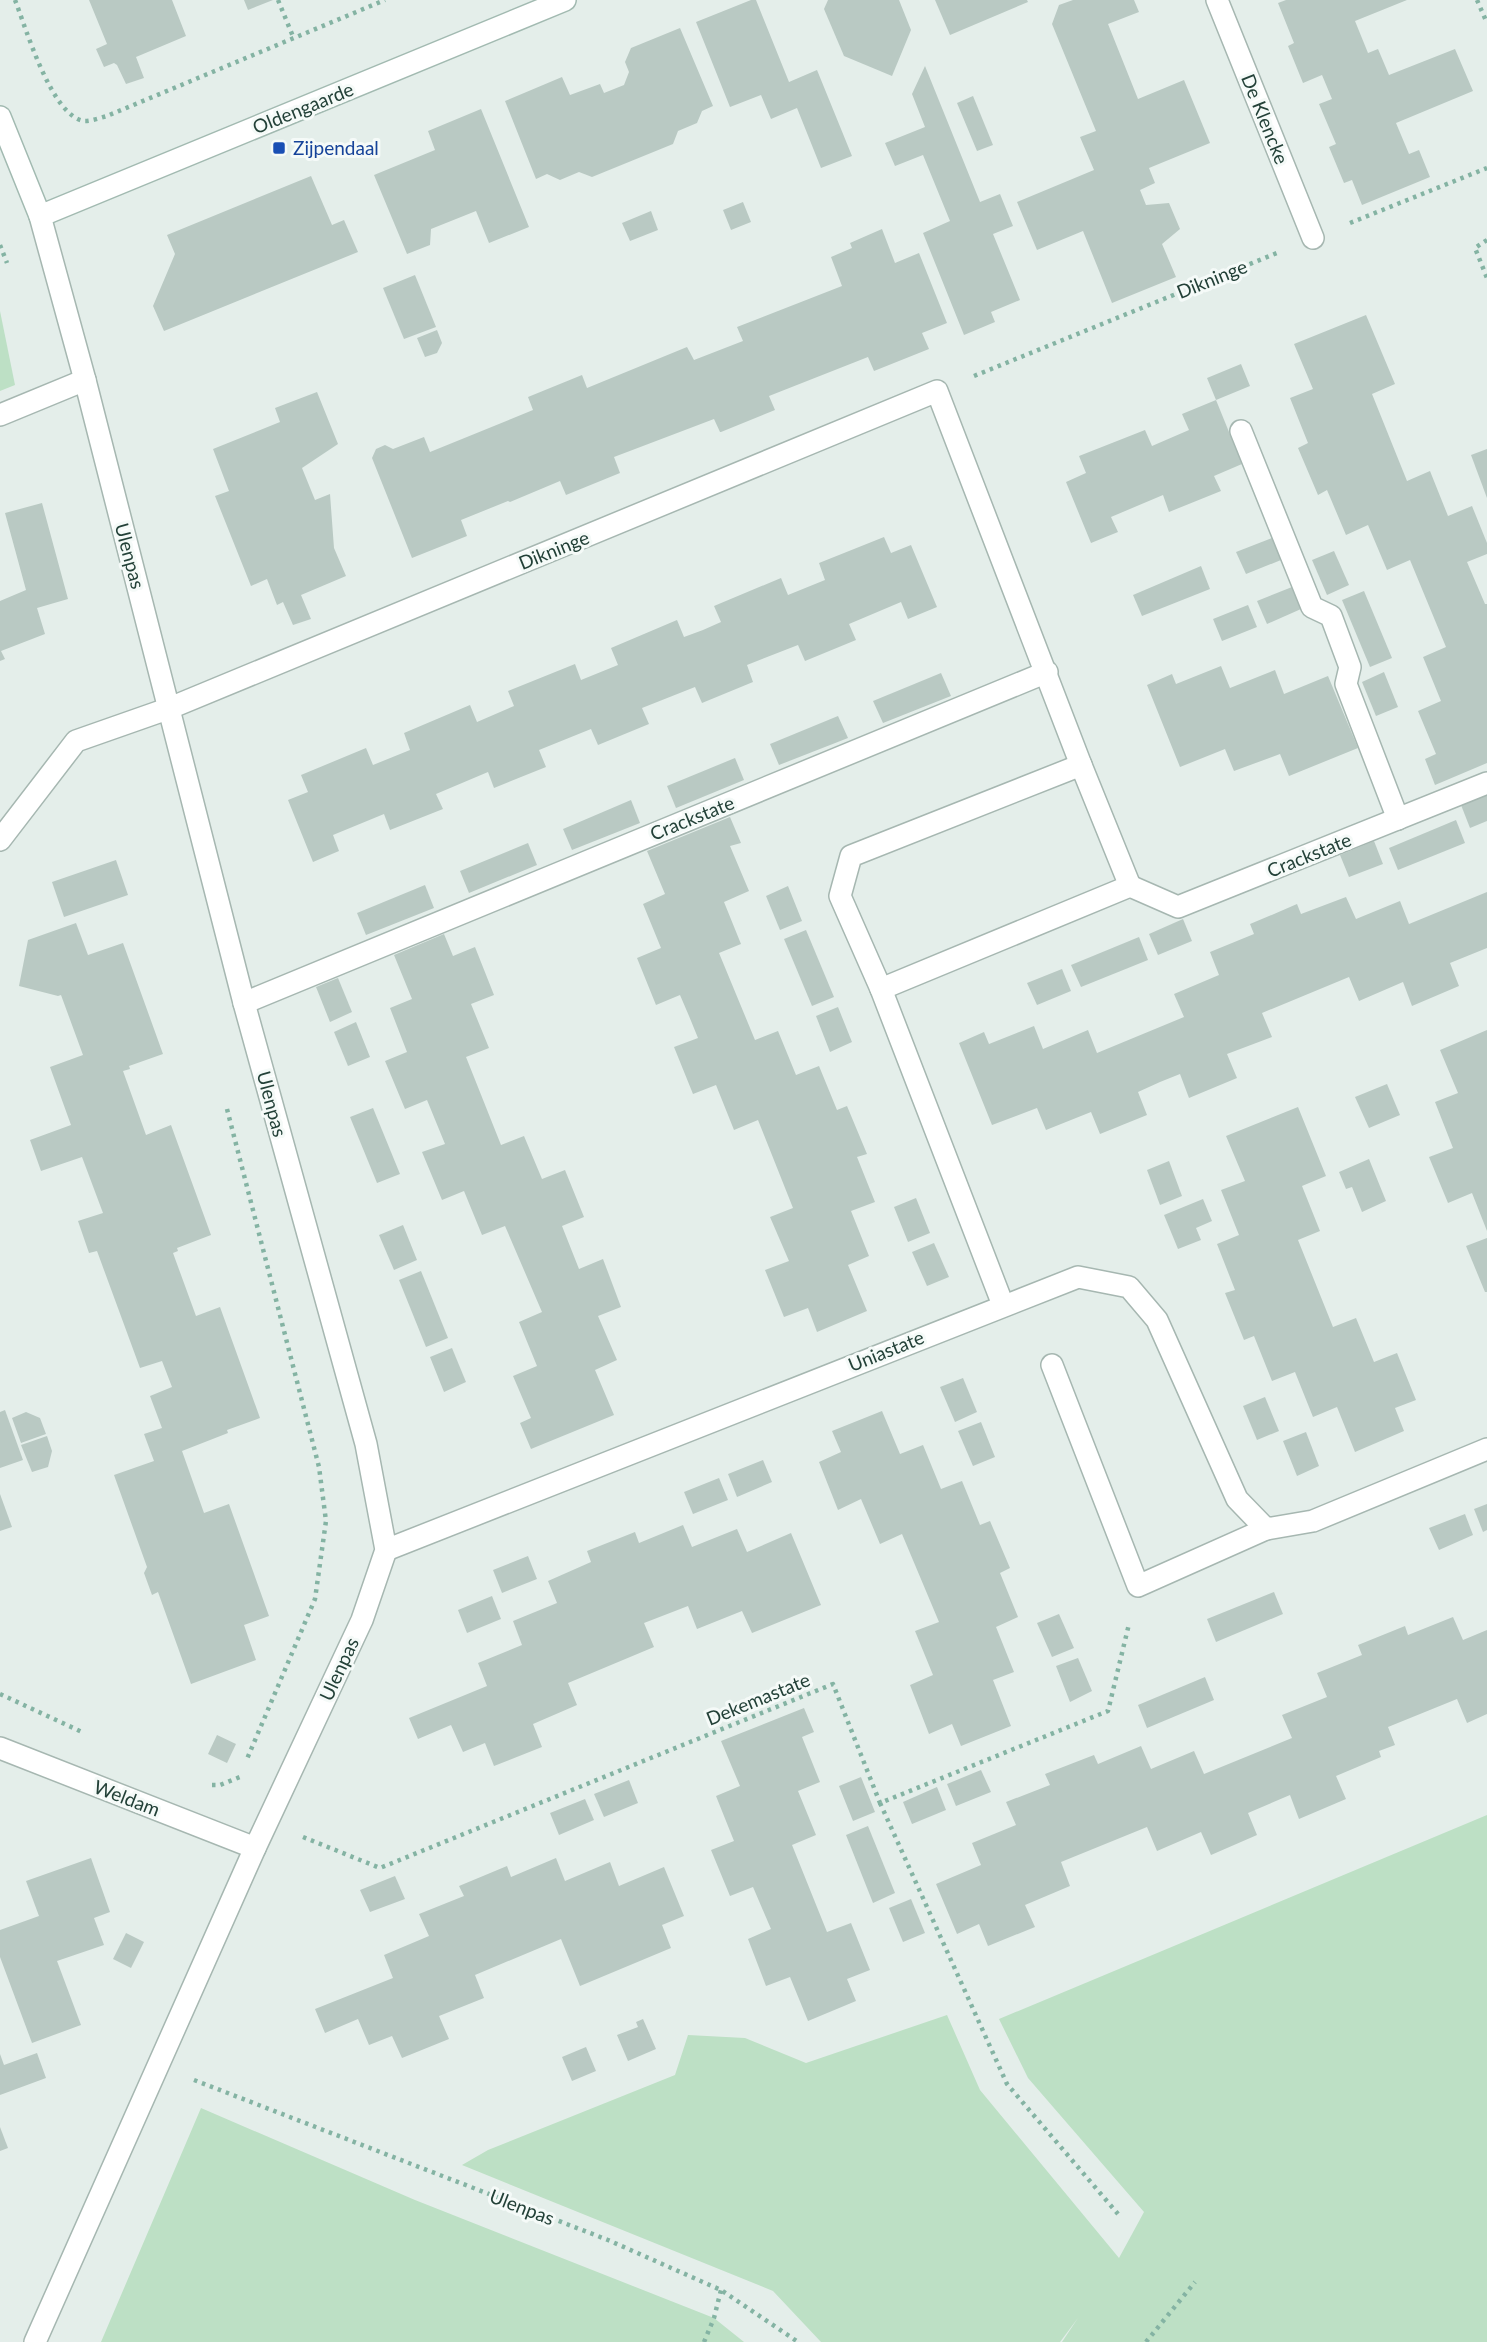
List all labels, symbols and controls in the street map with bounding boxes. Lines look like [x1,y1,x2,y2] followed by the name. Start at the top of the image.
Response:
[1237,70,1294,167] street label: De Klencke
[249,77,357,138] street label: Oldengaarde
[293,136,379,159] place label: Zijpendaal
[271,140,287,156] marker: Zijpendaal
[1173,254,1250,303] street label: Dikninge
[111,520,150,591] street label: Ulenpas
[515,525,592,574] street label: Dikninge
[646,790,737,845] street label: Crackstate
[1263,827,1354,882] street label: Crackstate
[253,1068,292,1139] street label: Ulenpas
[845,1325,927,1376] street label: Uniastate
[314,1633,363,1704] street label: Ulenpas
[703,1667,813,1730] street label: Dekemastate
[91,1774,163,1821] street label: Weldam
[487,2184,558,2229] street label: Ulenpas

